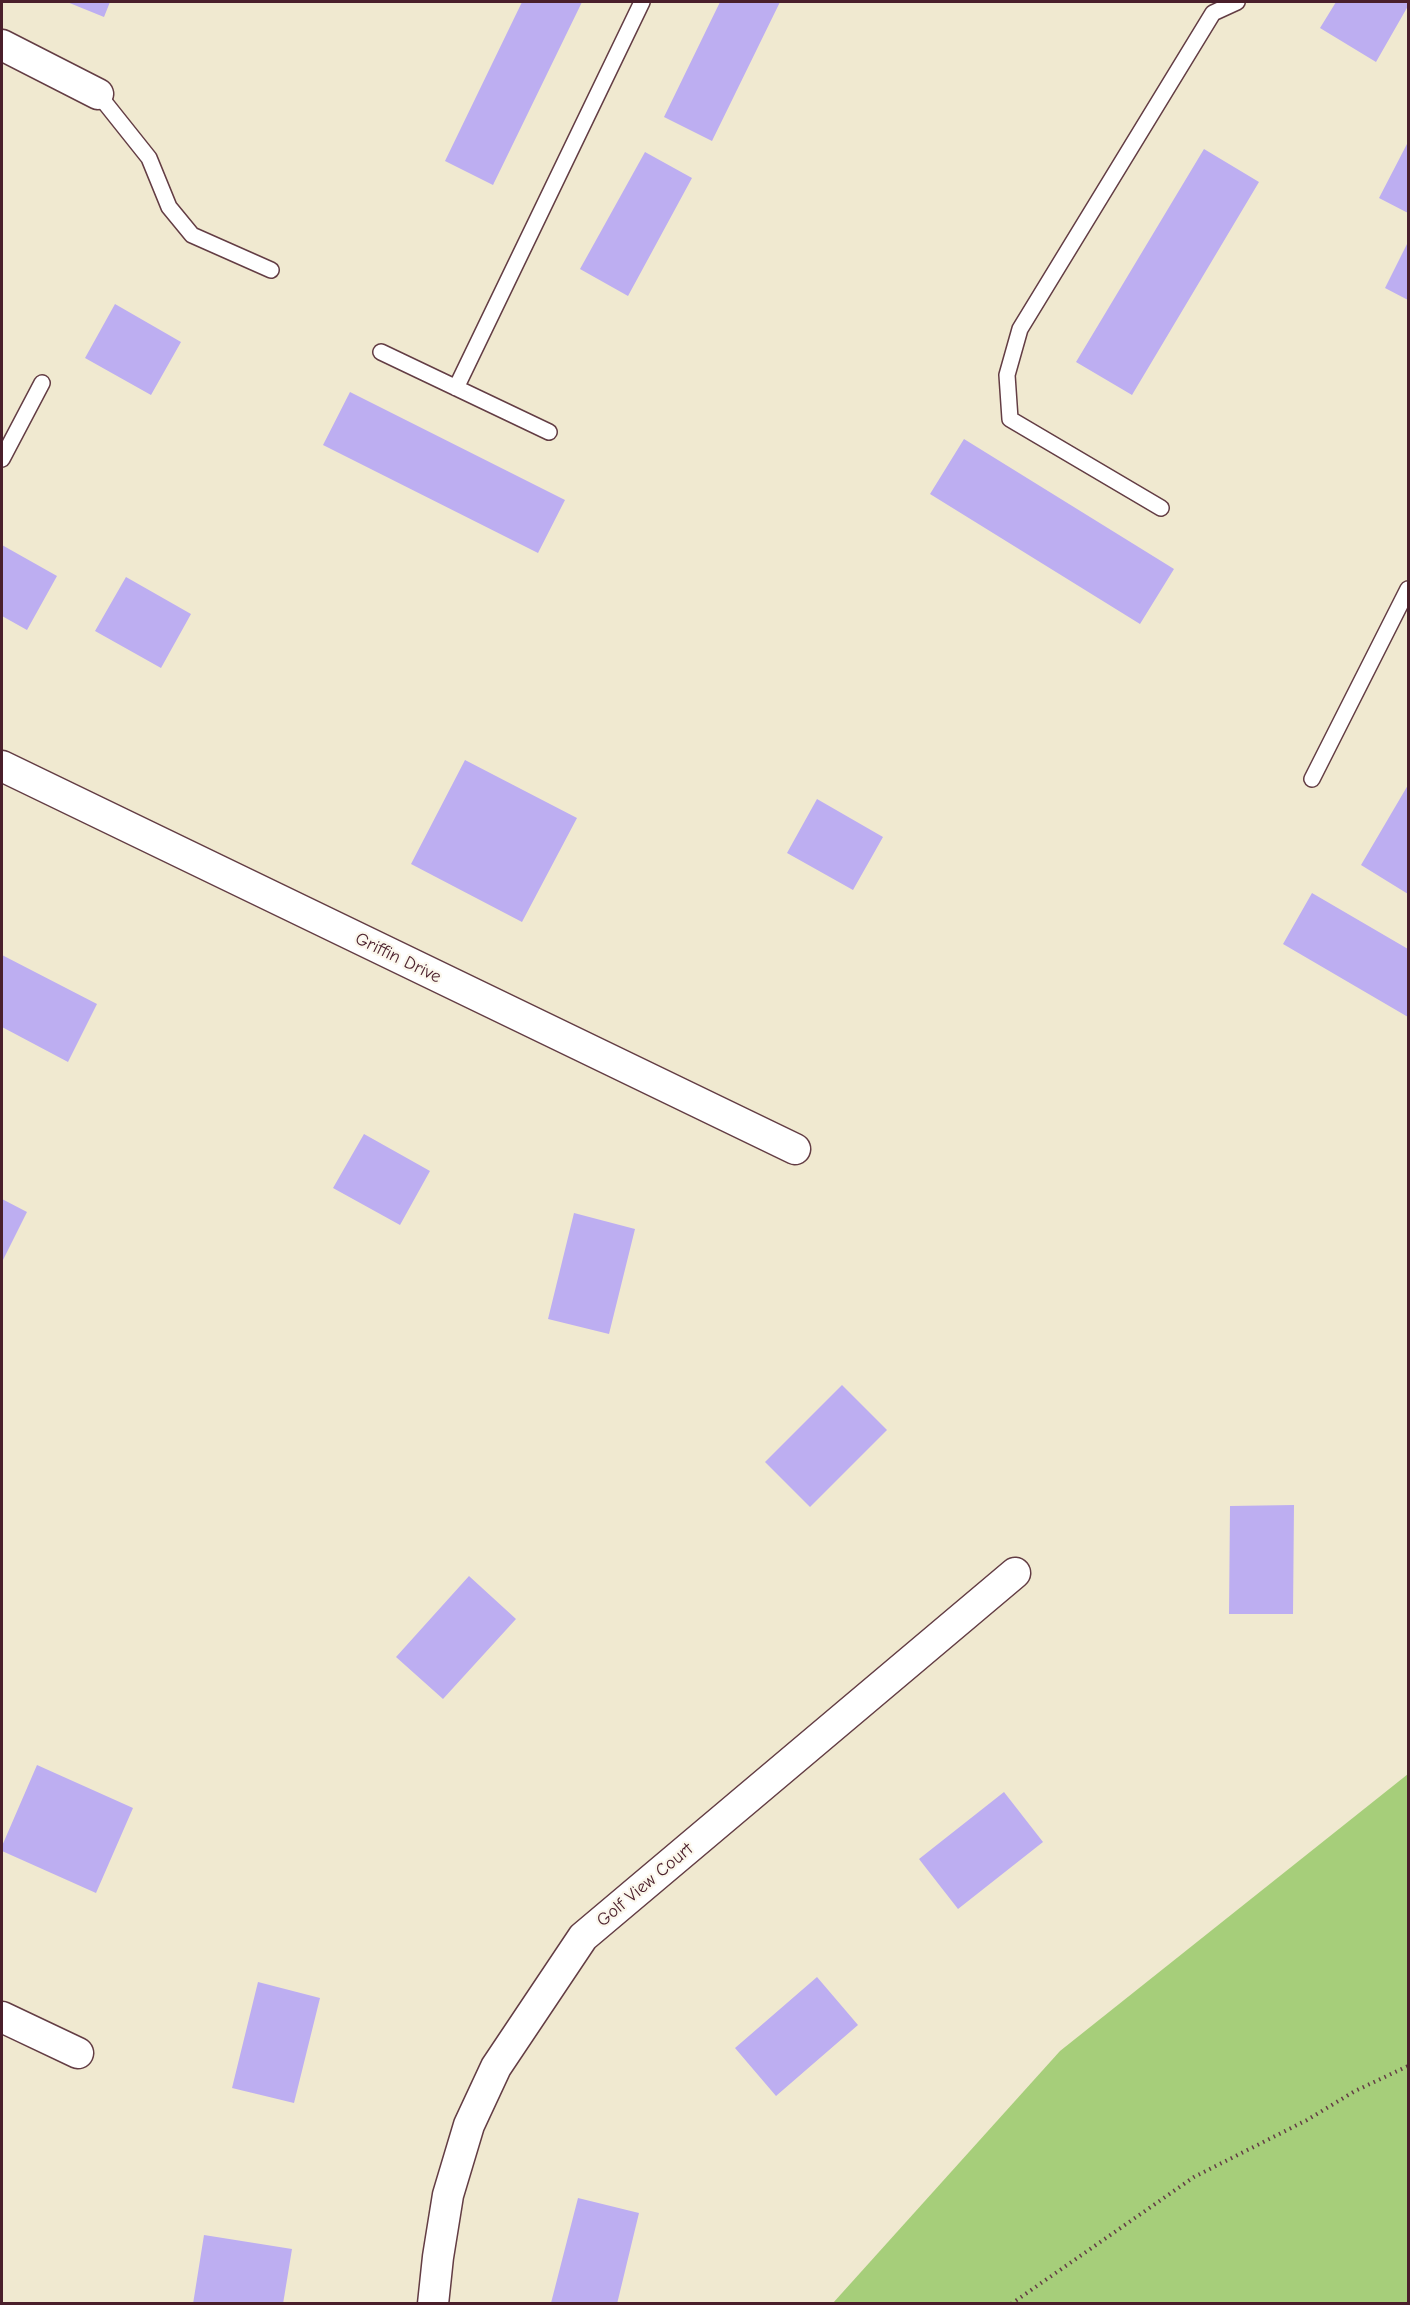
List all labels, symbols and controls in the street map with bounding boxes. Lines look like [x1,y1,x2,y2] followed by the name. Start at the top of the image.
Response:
[351,928,445,988] street label: Griffin Drive
[592,1838,698,1932] street label: Golf View Court

